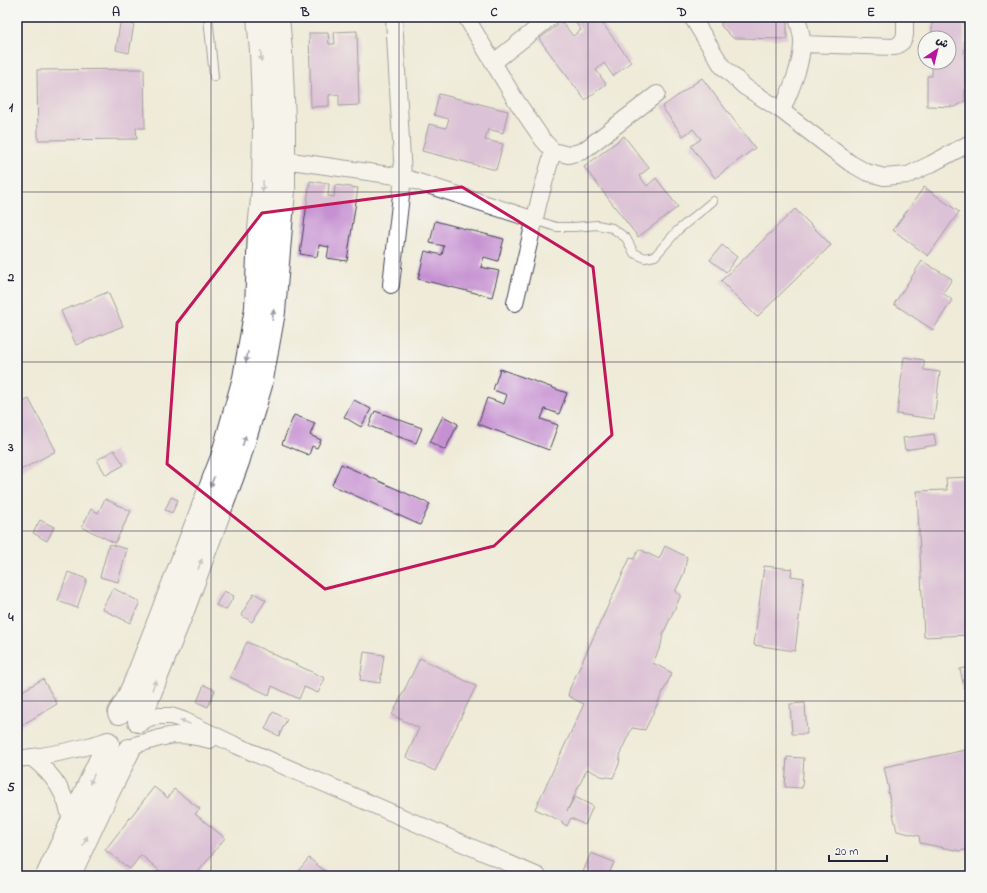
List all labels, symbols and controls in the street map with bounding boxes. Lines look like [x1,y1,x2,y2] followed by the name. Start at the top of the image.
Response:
[112,3,120,22] text: A
[300,3,310,22] text: B
[490,3,498,22] text: C
[676,3,687,22] text: D
[867,3,875,22] text: E
[917,30,957,70] north arrow
[933,33,952,53] text: ش
[258,50,264,63] one-way arrow
[9,98,14,117] text: 1
[260,180,266,193] one-way arrow
[7,268,15,287] text: 2
[270,309,276,321] one-way arrow
[244,351,250,363] one-way arrow
[241,435,247,447] one-way arrow
[7,438,14,457] text: 3
[209,476,215,488] one-way arrow
[198,557,204,569] one-way arrow
[7,608,14,627] text: 4
[151,678,157,690] one-way arrow
[179,718,191,724] one-way arrow
[89,773,95,784] one-way arrow
[7,778,15,797] text: 5
[83,834,89,846] one-way arrow
[829,837,887,863] scale bar
[835,843,858,861] text: 20 m

